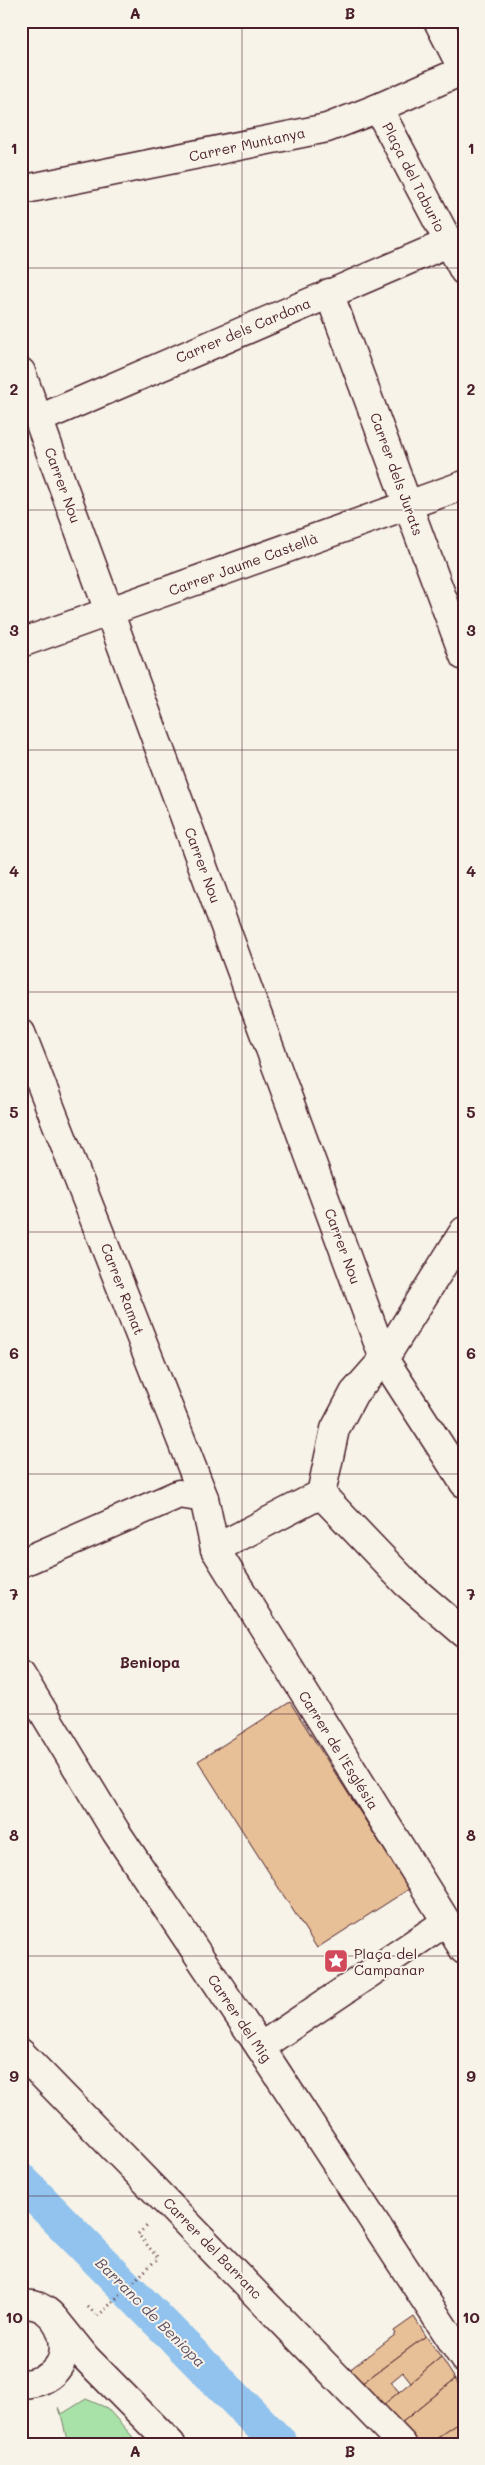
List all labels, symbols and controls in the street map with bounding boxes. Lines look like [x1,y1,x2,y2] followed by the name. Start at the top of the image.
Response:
[129,2,141,23] text: A
[345,2,355,23] text: B
[378,119,450,235] street label: Plaça del Taburio
[187,122,307,166] street label: Carrer Muntanya
[10,137,18,158] text: 1
[467,137,475,158] text: 1
[173,293,313,367] street label: Carrer dels Cardona
[10,378,19,399] text: 2
[467,378,476,399] text: 2
[366,410,428,538] street label: Carrer dels Jurats
[41,445,85,525] street label: Carrer Nou
[166,528,320,600] street label: Carrer Jaume Castellà
[9,619,19,640] text: 3
[466,619,476,640] text: 3
[181,825,225,905] street label: Carrer Nou
[9,860,19,881] text: 4
[466,860,476,881] text: 4
[9,1101,19,1122] text: 5
[466,1101,476,1122] text: 5
[321,1206,365,1286] street label: Carrer Nou
[97,1240,149,1338] street label: Carrer Ramat
[9,1342,19,1363] text: 6
[466,1342,476,1363] text: 6
[10,1583,19,1604] text: 7
[467,1583,476,1604] text: 7
[120,1652,180,1672] district label: Beniopa
[295,1687,383,1813] street label: Carrer de l'Església
[9,1824,19,1845] text: 8
[466,1824,476,1845] text: 8
[354,1944,425,1979] place label: Plaça del Campanar
[323,1948,349,1974] place icon: Plaça del Campanar
[204,1970,276,2066] street label: Carrer del Mig
[9,2065,19,2086] text: 9
[466,2065,476,2086] text: 9
[159,2193,267,2303] street label: Carrer del Barranc
[92,2253,210,2371] water label: Barranc de Beniopa
[5,2306,23,2327] text: 10
[462,2306,480,2327] text: 10
[129,2440,141,2461] text: A
[345,2440,355,2461] text: B

